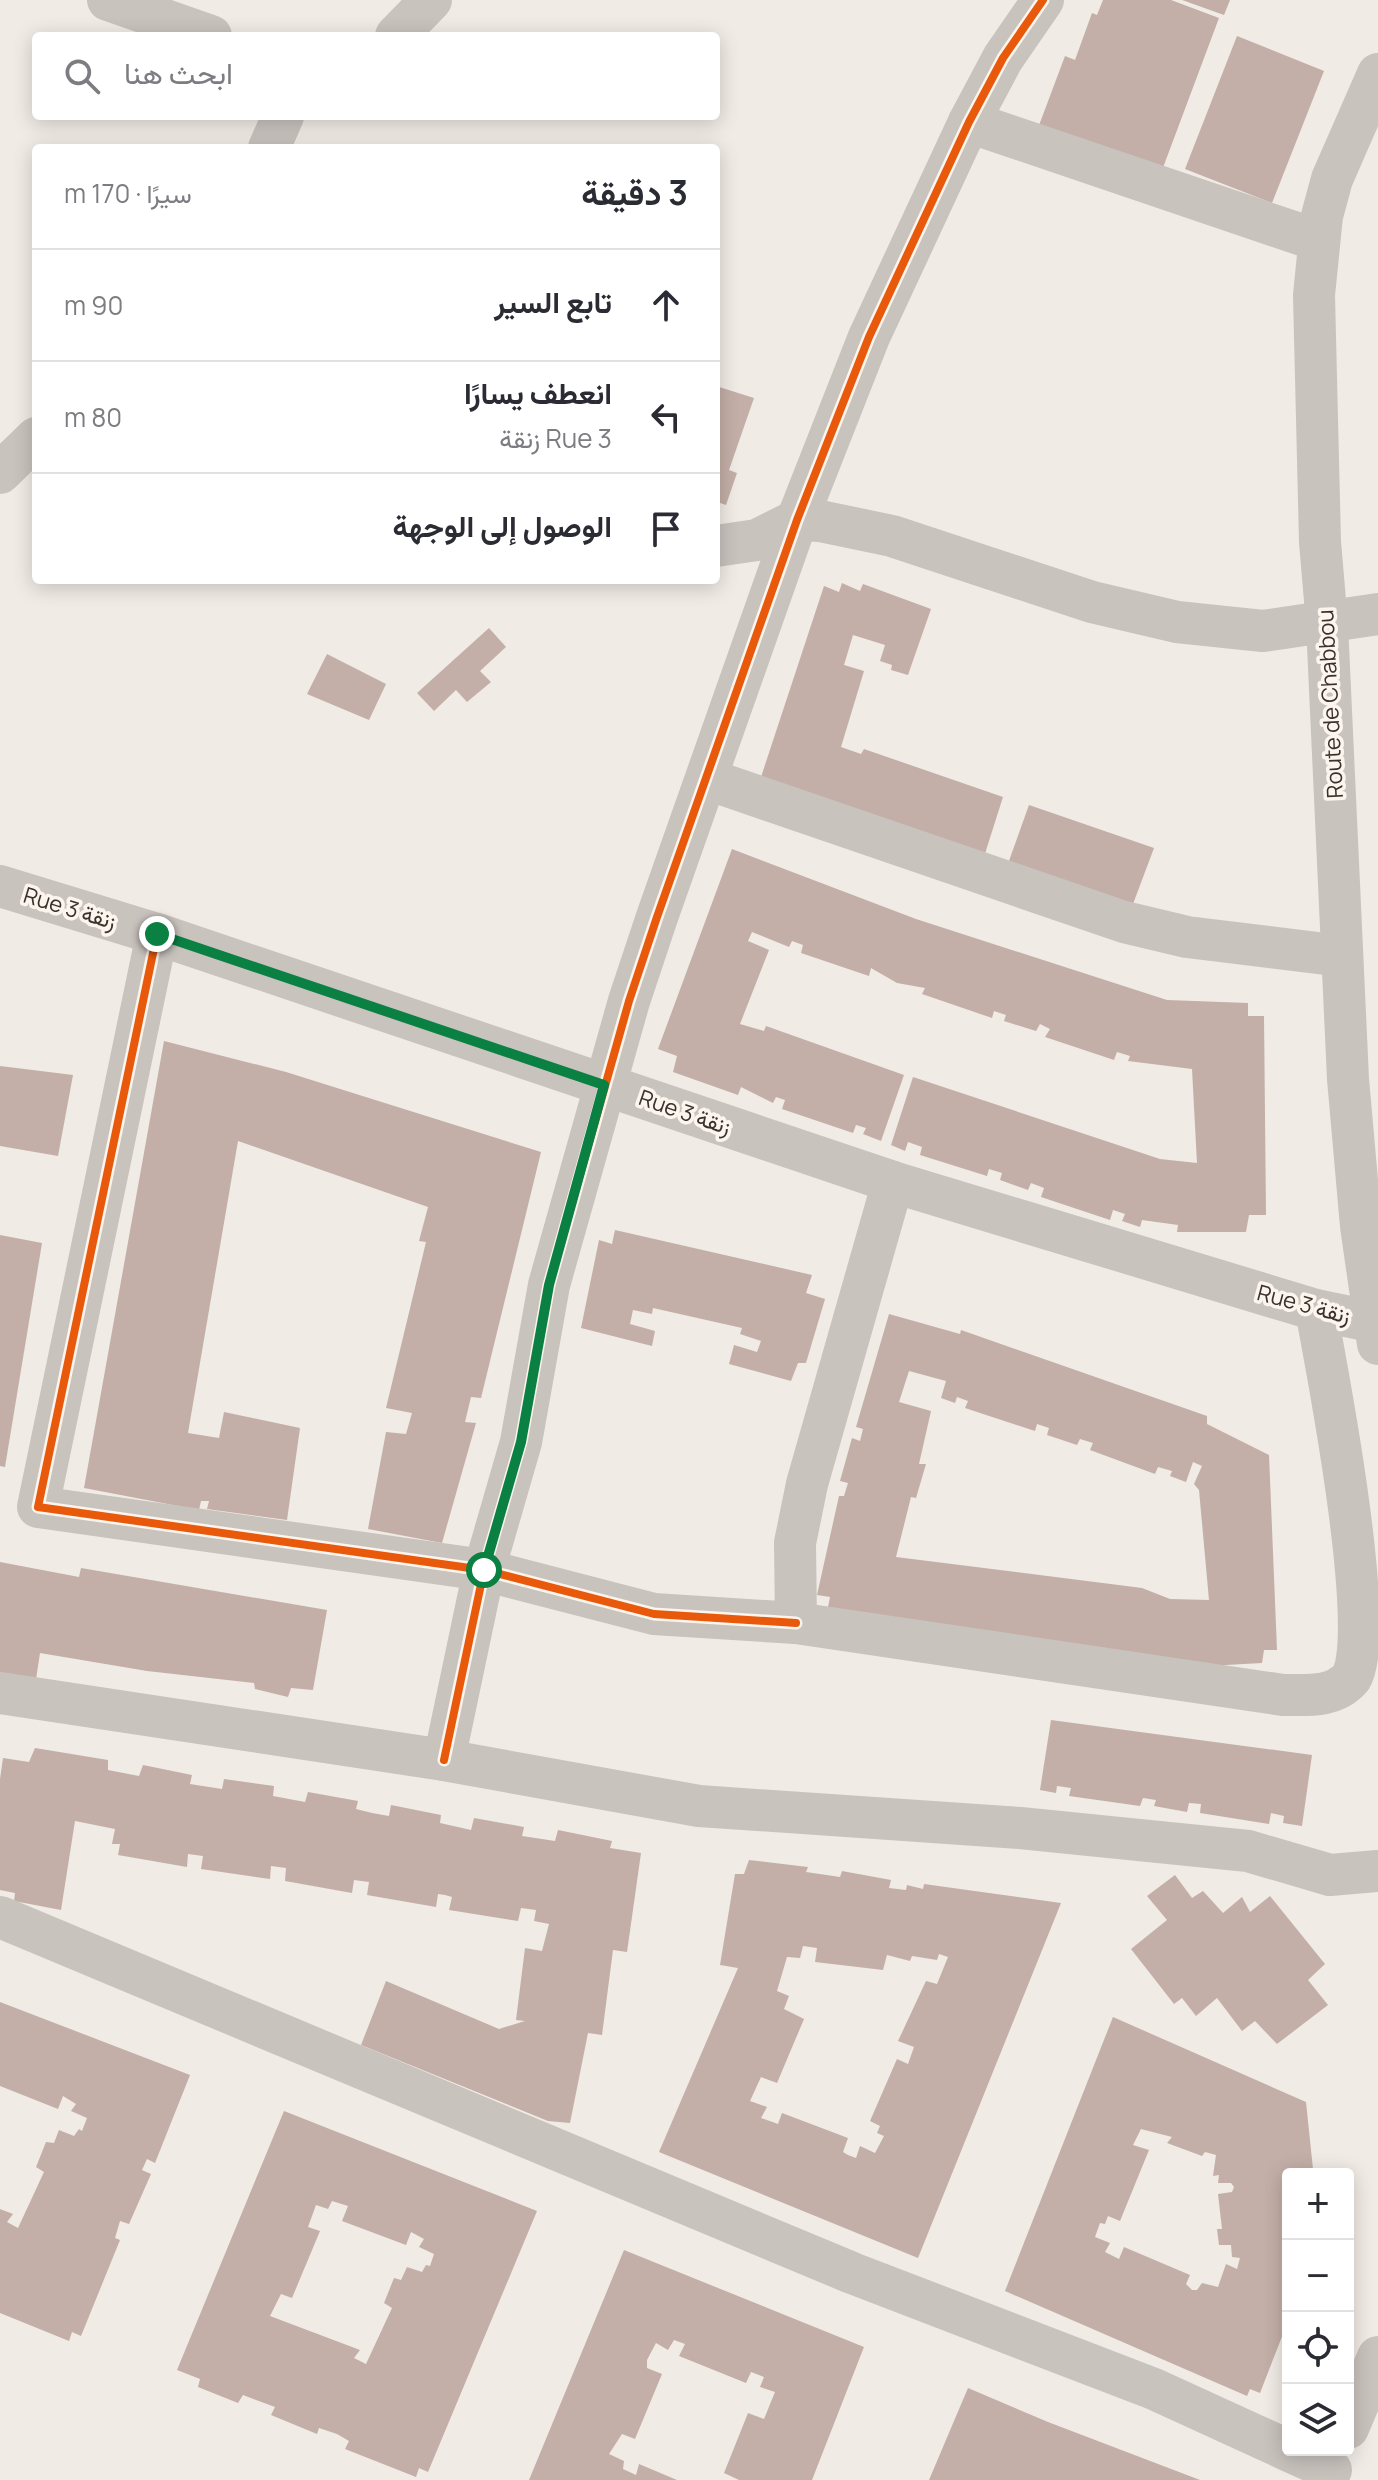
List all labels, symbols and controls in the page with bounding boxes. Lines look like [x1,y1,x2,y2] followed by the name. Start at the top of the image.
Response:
[32,32,720,120] search box
[124,52,233,93] text: ابحث هنا
[60,54,104,98] icon: search
[581,169,688,215] text: 3 دقيقة
[64,175,192,211] text: سيرًا · 170 m
[494,281,612,322] text: تابع السير
[644,283,688,327] icon: ahead
[64,287,123,323] text: 90 m
[464,372,612,413] text: انعطف يسارًا
[644,395,688,439] icon: left
[64,399,122,435] text: 80 m
[499,420,612,456] text: Rue 3 زنقة
[393,505,612,546] text: الوصول إلى الوجهة
[644,507,688,551] icon: arrive
[1310,609,1350,799] street label: Route de Chabbou
[20,880,120,936] street label: Rue 3 زنقة
[139,916,175,952] route end
[635,1082,735,1142] street label: Rue 3 زنقة
[1254,1277,1354,1331] street label: Rue 3 زنقة
[466,1552,502,1588] route start
[1282,2168,1354,2456] map controls
[1282,2168,1354,2240] button: +
[1282,2240,1354,2312] button: −
[1282,2312,1354,2384] button: locate
[1282,2384,1354,2456] button: layers

